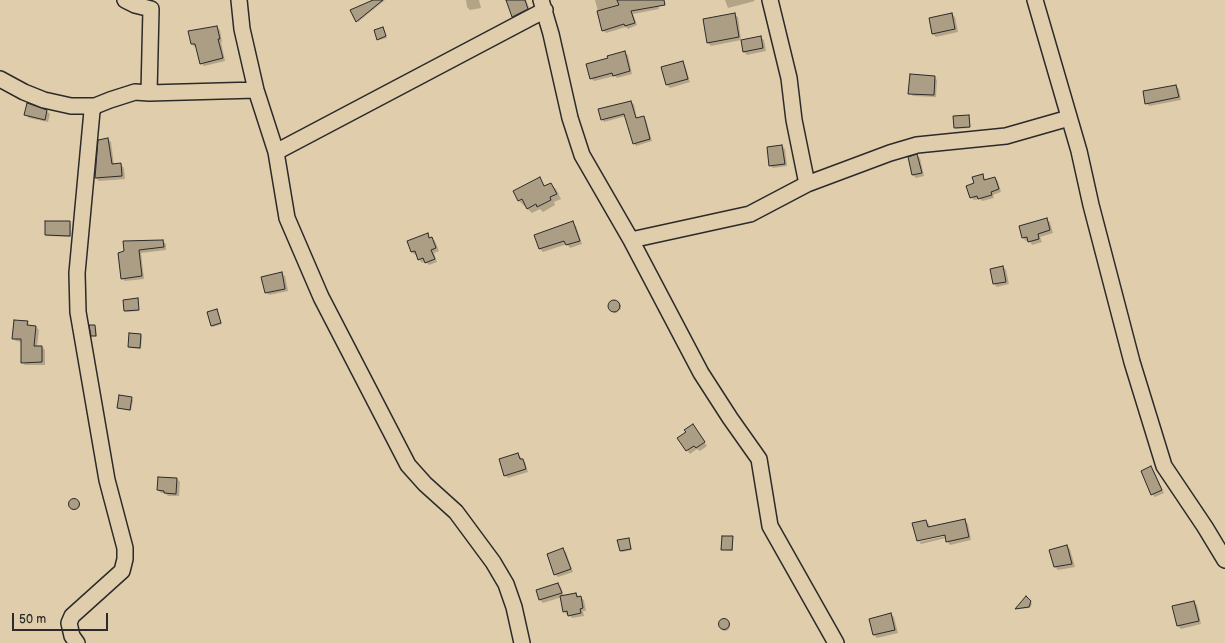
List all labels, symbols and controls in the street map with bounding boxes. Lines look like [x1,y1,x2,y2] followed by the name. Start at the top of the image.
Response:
[14,605,110,631] scale bar
[19,612,46,627] text: 50 m

